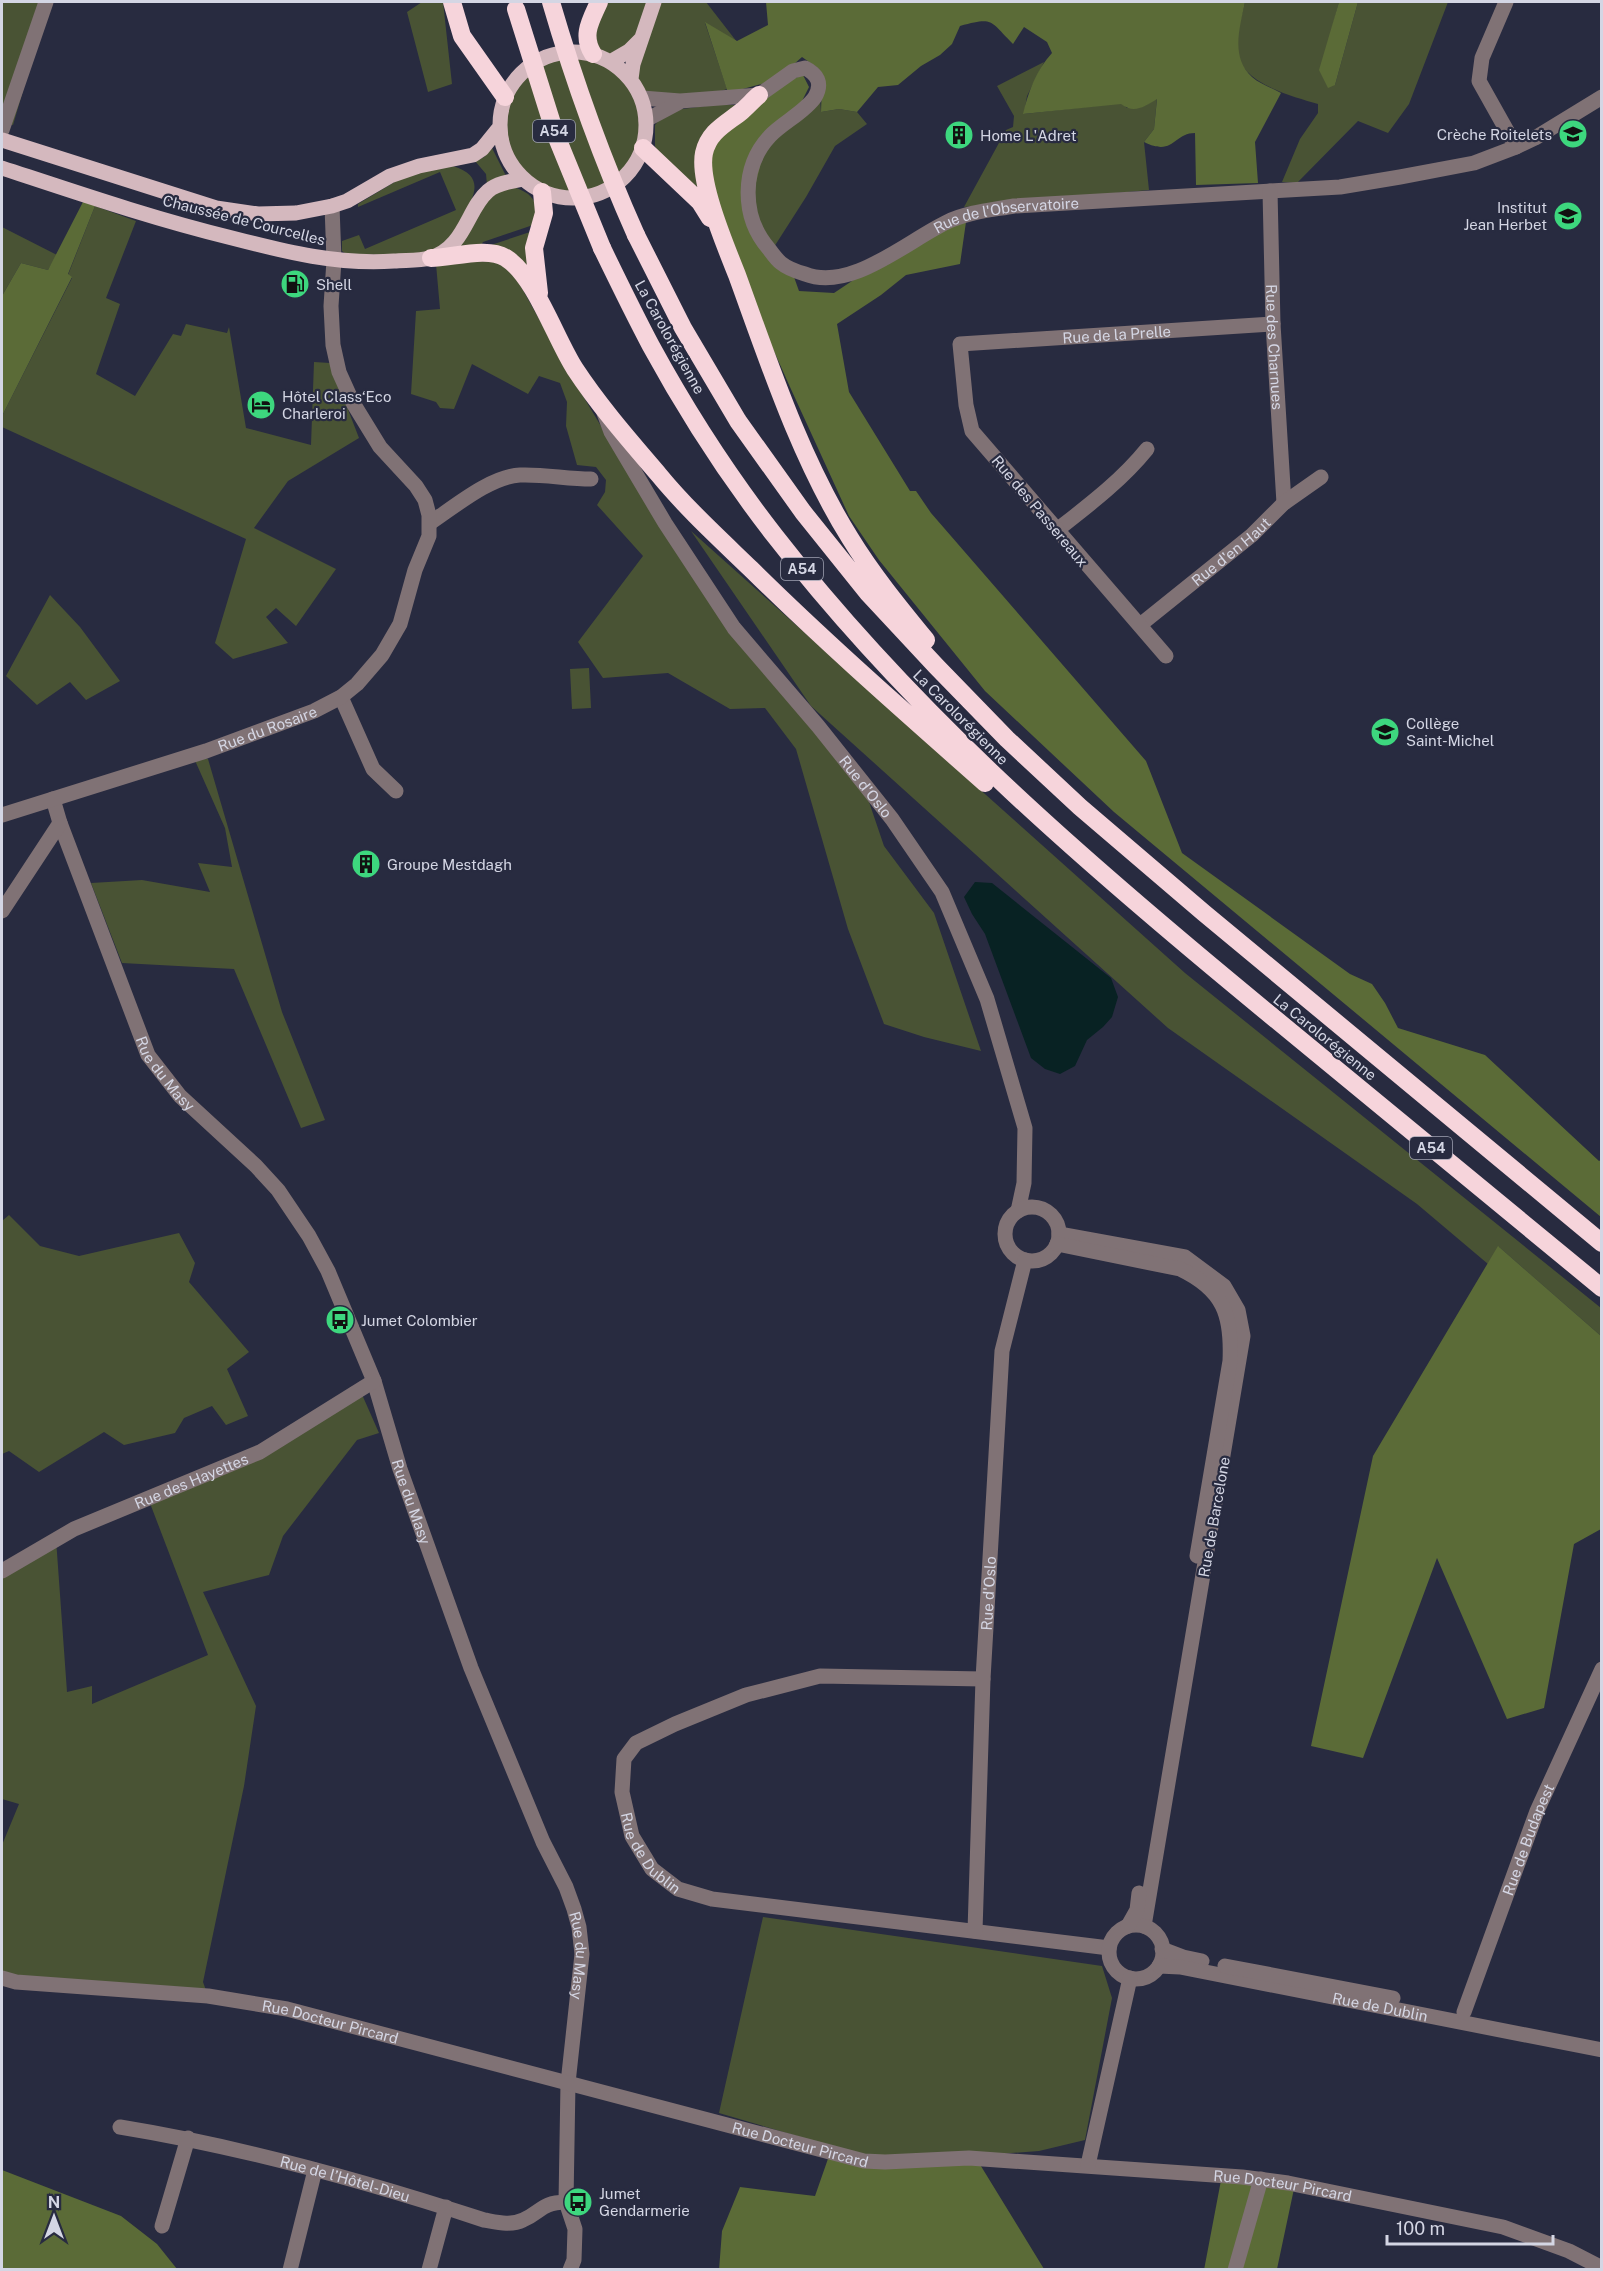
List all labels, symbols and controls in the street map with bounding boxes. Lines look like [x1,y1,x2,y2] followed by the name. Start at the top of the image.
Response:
[1557,118,1589,150] school or university icon: Crèche Roitelets
[943,119,975,151] building icon: Home L'Adret
[533,120,575,142] road number: A54
[1437,126,1552,143] place label: Crèche Roitelets
[980,127,1077,144] place label: Home L'Adret
[161,192,327,248] street label: Chaussée de Courcelles
[930,194,1080,236] street label: Rue de l'Observatoire
[1463,199,1547,233] place label: Institut Jean Herbet
[1552,200,1584,232] school or university icon: Institut Jean Herbet
[279,268,311,300] fuel station icon: Shell
[316,276,352,293] place label: Shell
[632,277,708,397] street label: La Carolorégienne
[1264,284,1287,410] street label: Rue des Charnues
[1062,322,1171,346] street label: Rue de la Prelle
[282,388,391,422] place label: Hôtel Class‘Eco Charleroi
[245,389,277,421] hotel icon: Hôtel Class‘Eco Charleroi
[988,452,1092,570] street label: Rue des Passereaux
[1188,513,1274,589] street label: Rue d'en Haut
[781,558,823,580] road number: A54
[910,666,1012,768] street label: La Carolorégienne
[215,702,319,754] street label: Rue du Rosaire
[1406,715,1494,749] place label: Collège Saint-Michel
[1369,716,1401,748] school or university icon: Collège Saint-Michel
[836,752,896,821] street label: Rue d'Oslo
[350,848,382,880] building icon: Groupe Mestdagh
[387,856,512,873] place label: Groupe Mestdagh
[1270,990,1380,1084] street label: La Carolorégienne
[133,1034,199,1114] street label: Rue du Masy
[1410,1137,1452,1159] road number: A54
[324,1304,356,1336] bus stop icon: Jumet Colombier
[361,1312,478,1329] place label: Jumet Colombier
[132,1449,250,1512] street label: Rue des Hayettes
[1195,1455,1233,1579] street label: Rue de Barcelone
[389,1457,435,1546] street label: Rue du Masy
[977,1556,999,1631] street label: Rue d'Oslo
[1499,1781,1557,1898] street label: Rue de Budapest
[618,1811,684,1897] street label: Rue de Dublin
[567,1909,591,2000] street label: Rue du Masy
[1331,1989,1429,2024] street label: Rue de Dublin
[261,1997,400,2047] street label: Rue Docteur Pircard
[730,2118,870,2170] street label: Rue Docteur Pircard
[278,2152,412,2205] street label: Rue de l’Hôtel-Dieu
[1213,2167,1353,2204] street label: Rue Docteur Pircard
[599,2185,690,2219] place label: Jumet Gendarmerie
[562,2186,594,2218] bus stop icon: Jumet Gendarmerie
[24,2187,84,2247] north arrow
[48,2193,60,2212] text: N
[1387,2208,1554,2246] scale bar
[1396,2218,1445,2239] text: 100 m

